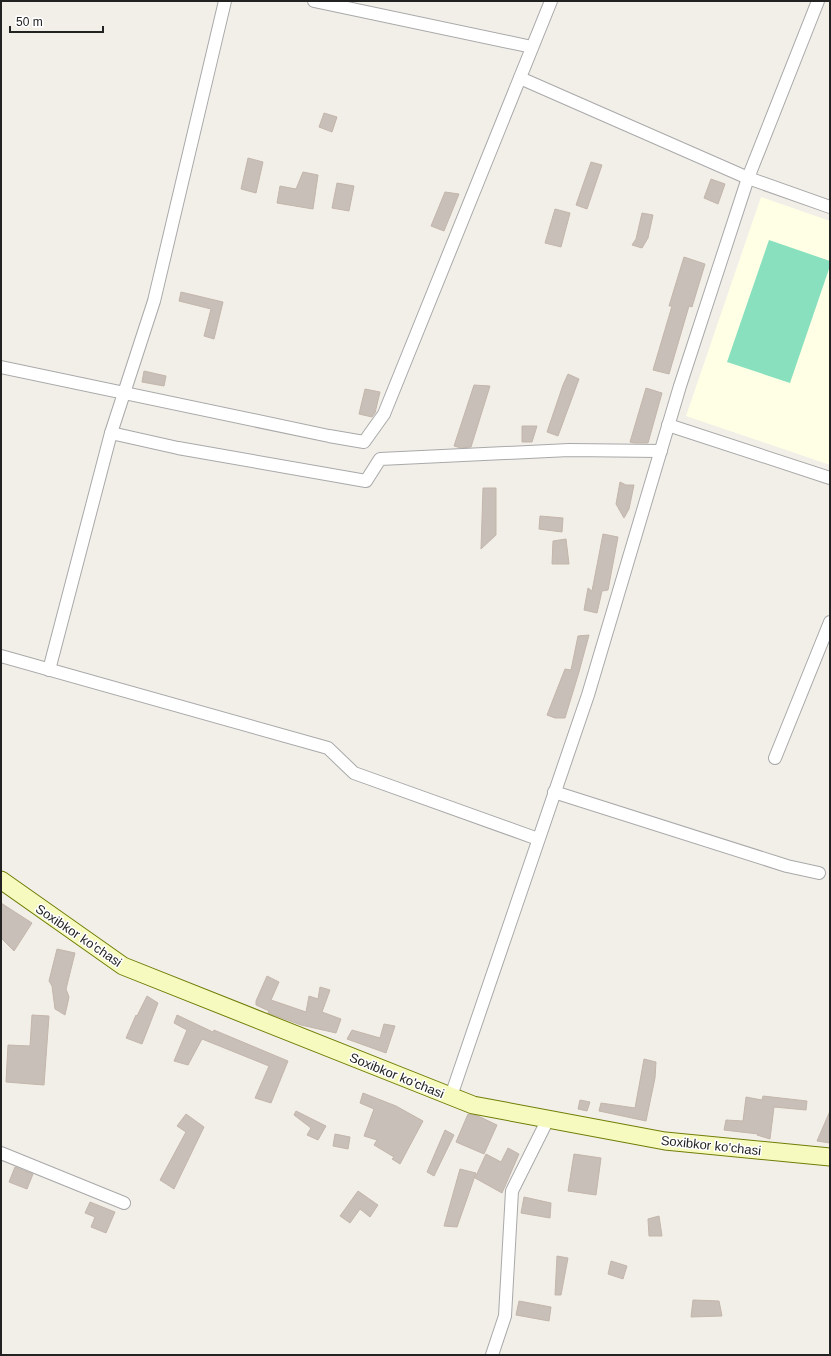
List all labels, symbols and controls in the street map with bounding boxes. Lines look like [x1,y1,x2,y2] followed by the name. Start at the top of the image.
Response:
[10,8,103,34] scale bar
[16,15,43,29] text: 50 m
[33,901,125,970] street label: Soxibkor ko'chasi
[347,1050,446,1101] street label: Soxibkor ko'chasi
[660,1133,762,1158] street label: Soxibkor ko'chasi

